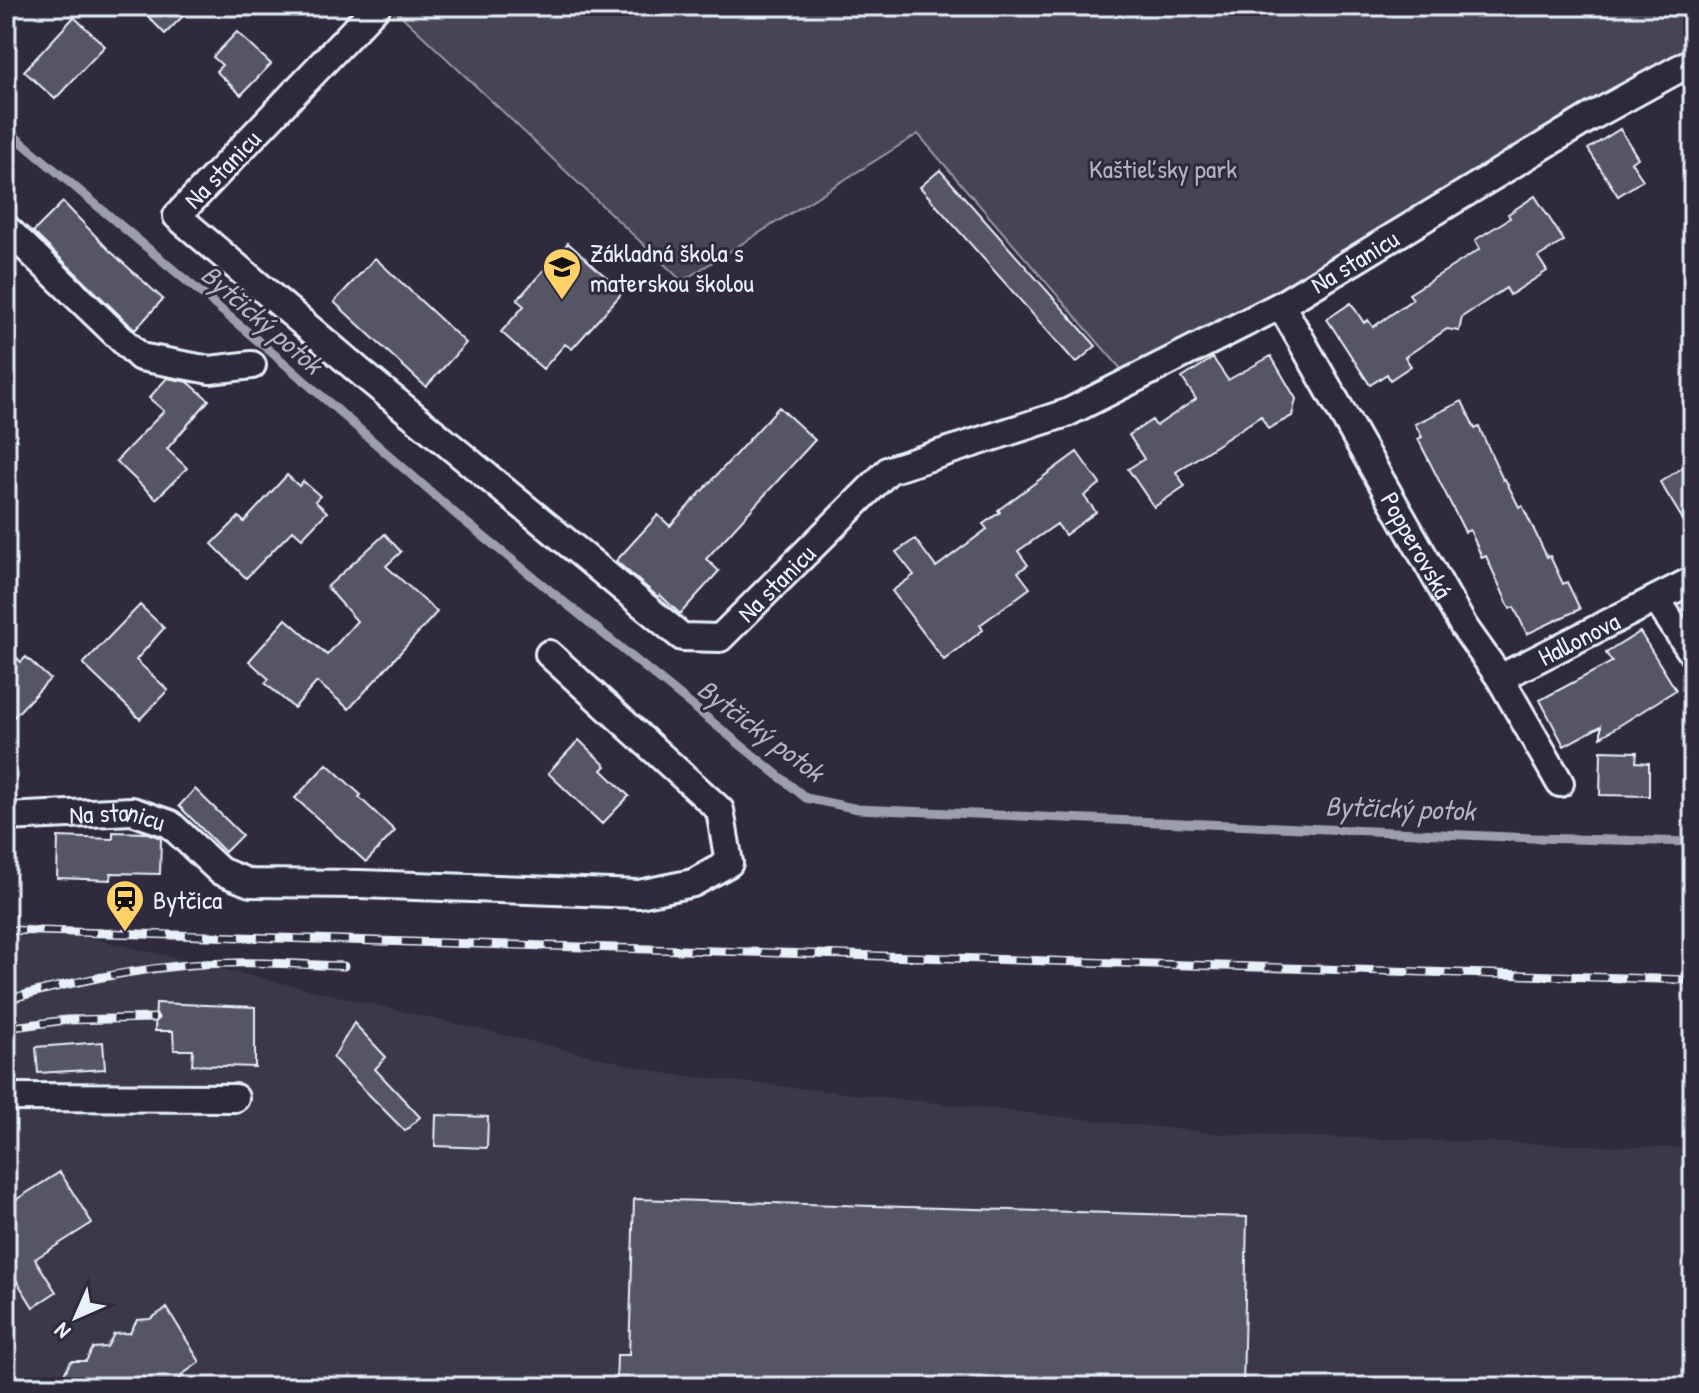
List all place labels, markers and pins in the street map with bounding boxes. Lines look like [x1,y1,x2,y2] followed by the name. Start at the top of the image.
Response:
[590,235,754,300] place label: Základná škola s materskou školou
[541,246,583,301] school or university icon: Základná škola s materskou školou
[104,878,146,933] station icon: Bytčica
[153,882,222,917] place label: Bytčica

